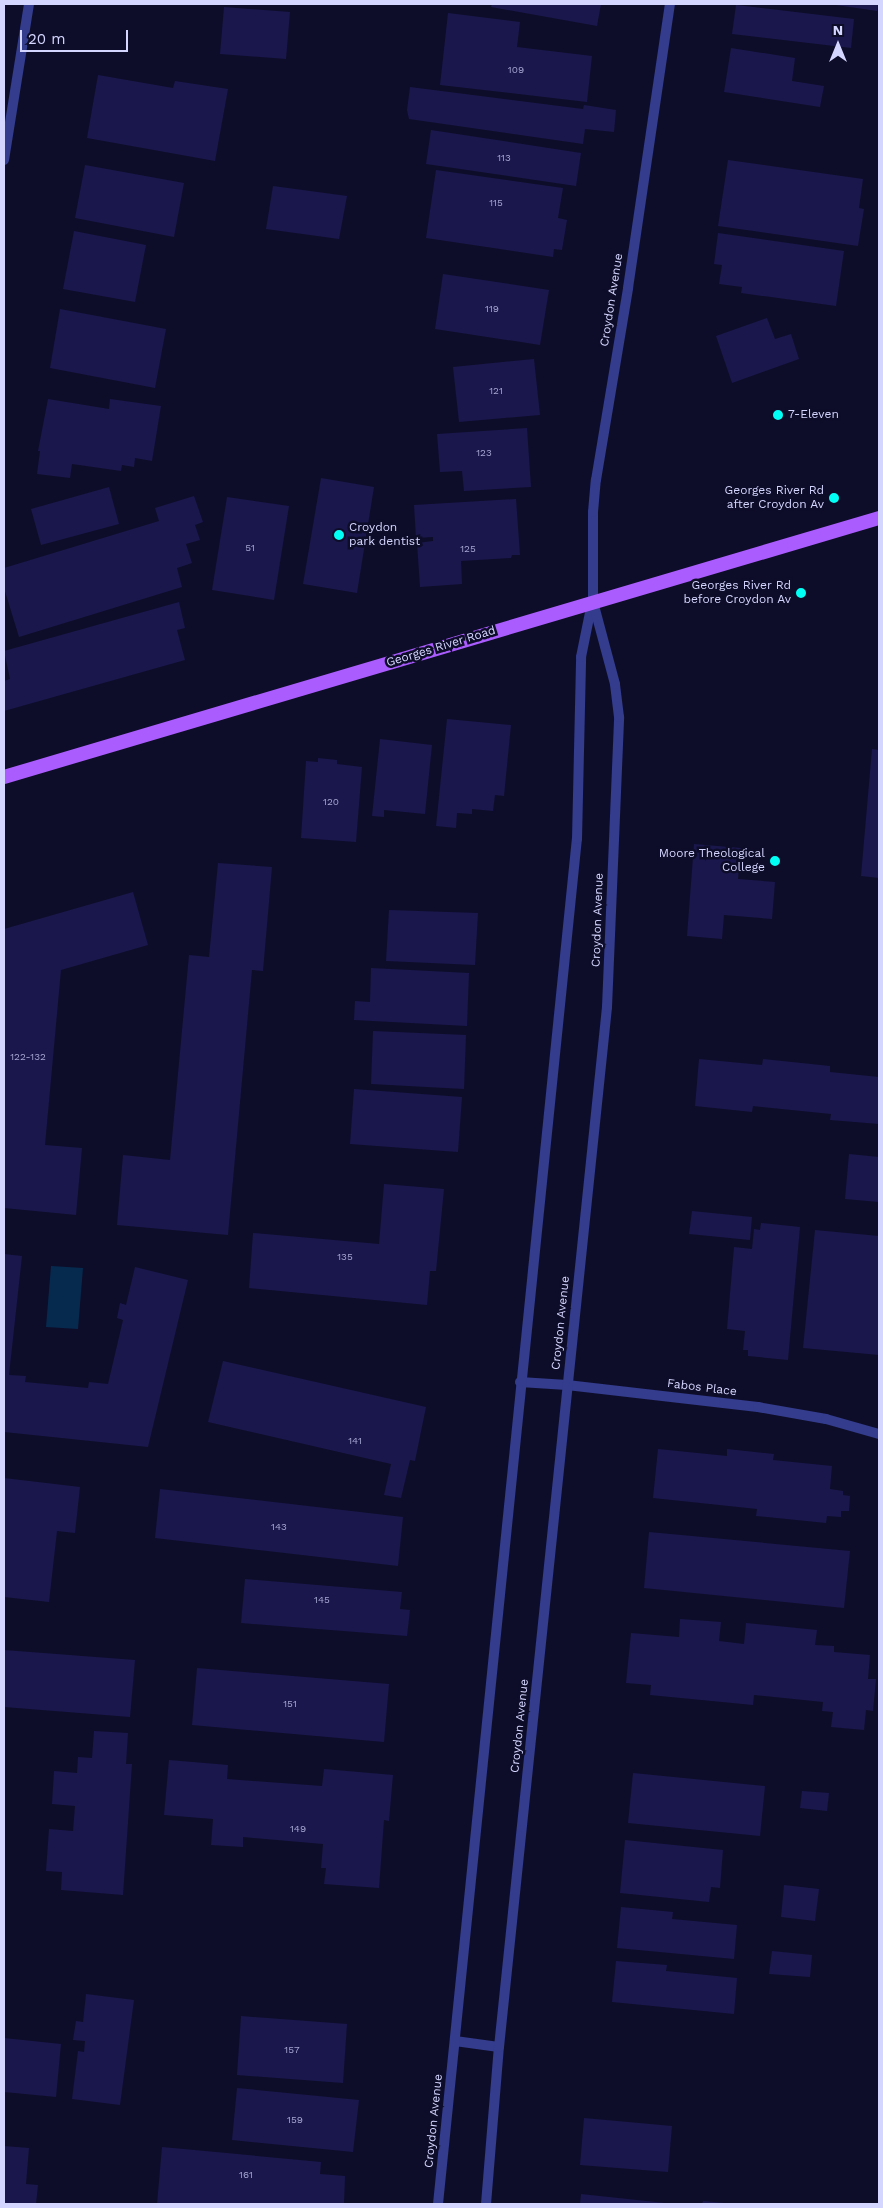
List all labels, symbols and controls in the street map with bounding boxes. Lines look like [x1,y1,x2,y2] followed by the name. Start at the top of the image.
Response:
[22,20,130,52] scale bar
[813,20,863,70] north arrow
[833,22,843,38] text: N
[28,30,66,48] text: 20 m
[508,64,524,76] house number: 109
[497,152,511,164] house number: 113
[489,197,503,209] house number: 115
[597,252,627,348] street label: Croydon Avenue
[485,303,499,315] house number: 119
[489,385,503,397] house number: 121
[788,408,839,422] place label: 7-Eleven
[772,409,784,421] marker: 7-Eleven
[476,447,492,459] house number: 123
[724,484,824,512] place label: Georges River Rd after Croydon Av
[828,492,840,504] marker: Georges River Rd after Croydon Av
[349,521,420,549] place label: Croydon park dentist
[333,529,345,541] marker: Croydon park dentist
[245,542,255,554] house number: 51
[460,543,476,555] house number: 125
[683,579,791,607] place label: Georges River Rd before Croydon Av
[795,587,807,599] marker: Georges River Rd before Croydon Av
[385,623,497,671] street label: Georges River Road
[323,796,339,808] house number: 120
[659,847,765,875] place label: Moore Theological College
[769,855,781,867] marker: Moore Theological College
[589,872,607,968] street label: Croydon Avenue
[10,1051,46,1063] house number: 122-132
[337,1251,353,1263] house number: 135
[549,1275,573,1371] street label: Croydon Avenue
[666,1377,738,1399] street label: Fabos Place
[348,1435,362,1447] house number: 141
[271,1521,287,1533] house number: 143
[314,1594,330,1606] house number: 145
[508,1678,532,1774] street label: Croydon Avenue
[283,1698,297,1710] house number: 151
[290,1823,306,1835] house number: 149
[284,2044,300,2056] house number: 157
[422,2073,446,2169] street label: Croydon Avenue
[287,2114,303,2126] house number: 159
[239,2169,253,2181] house number: 161

